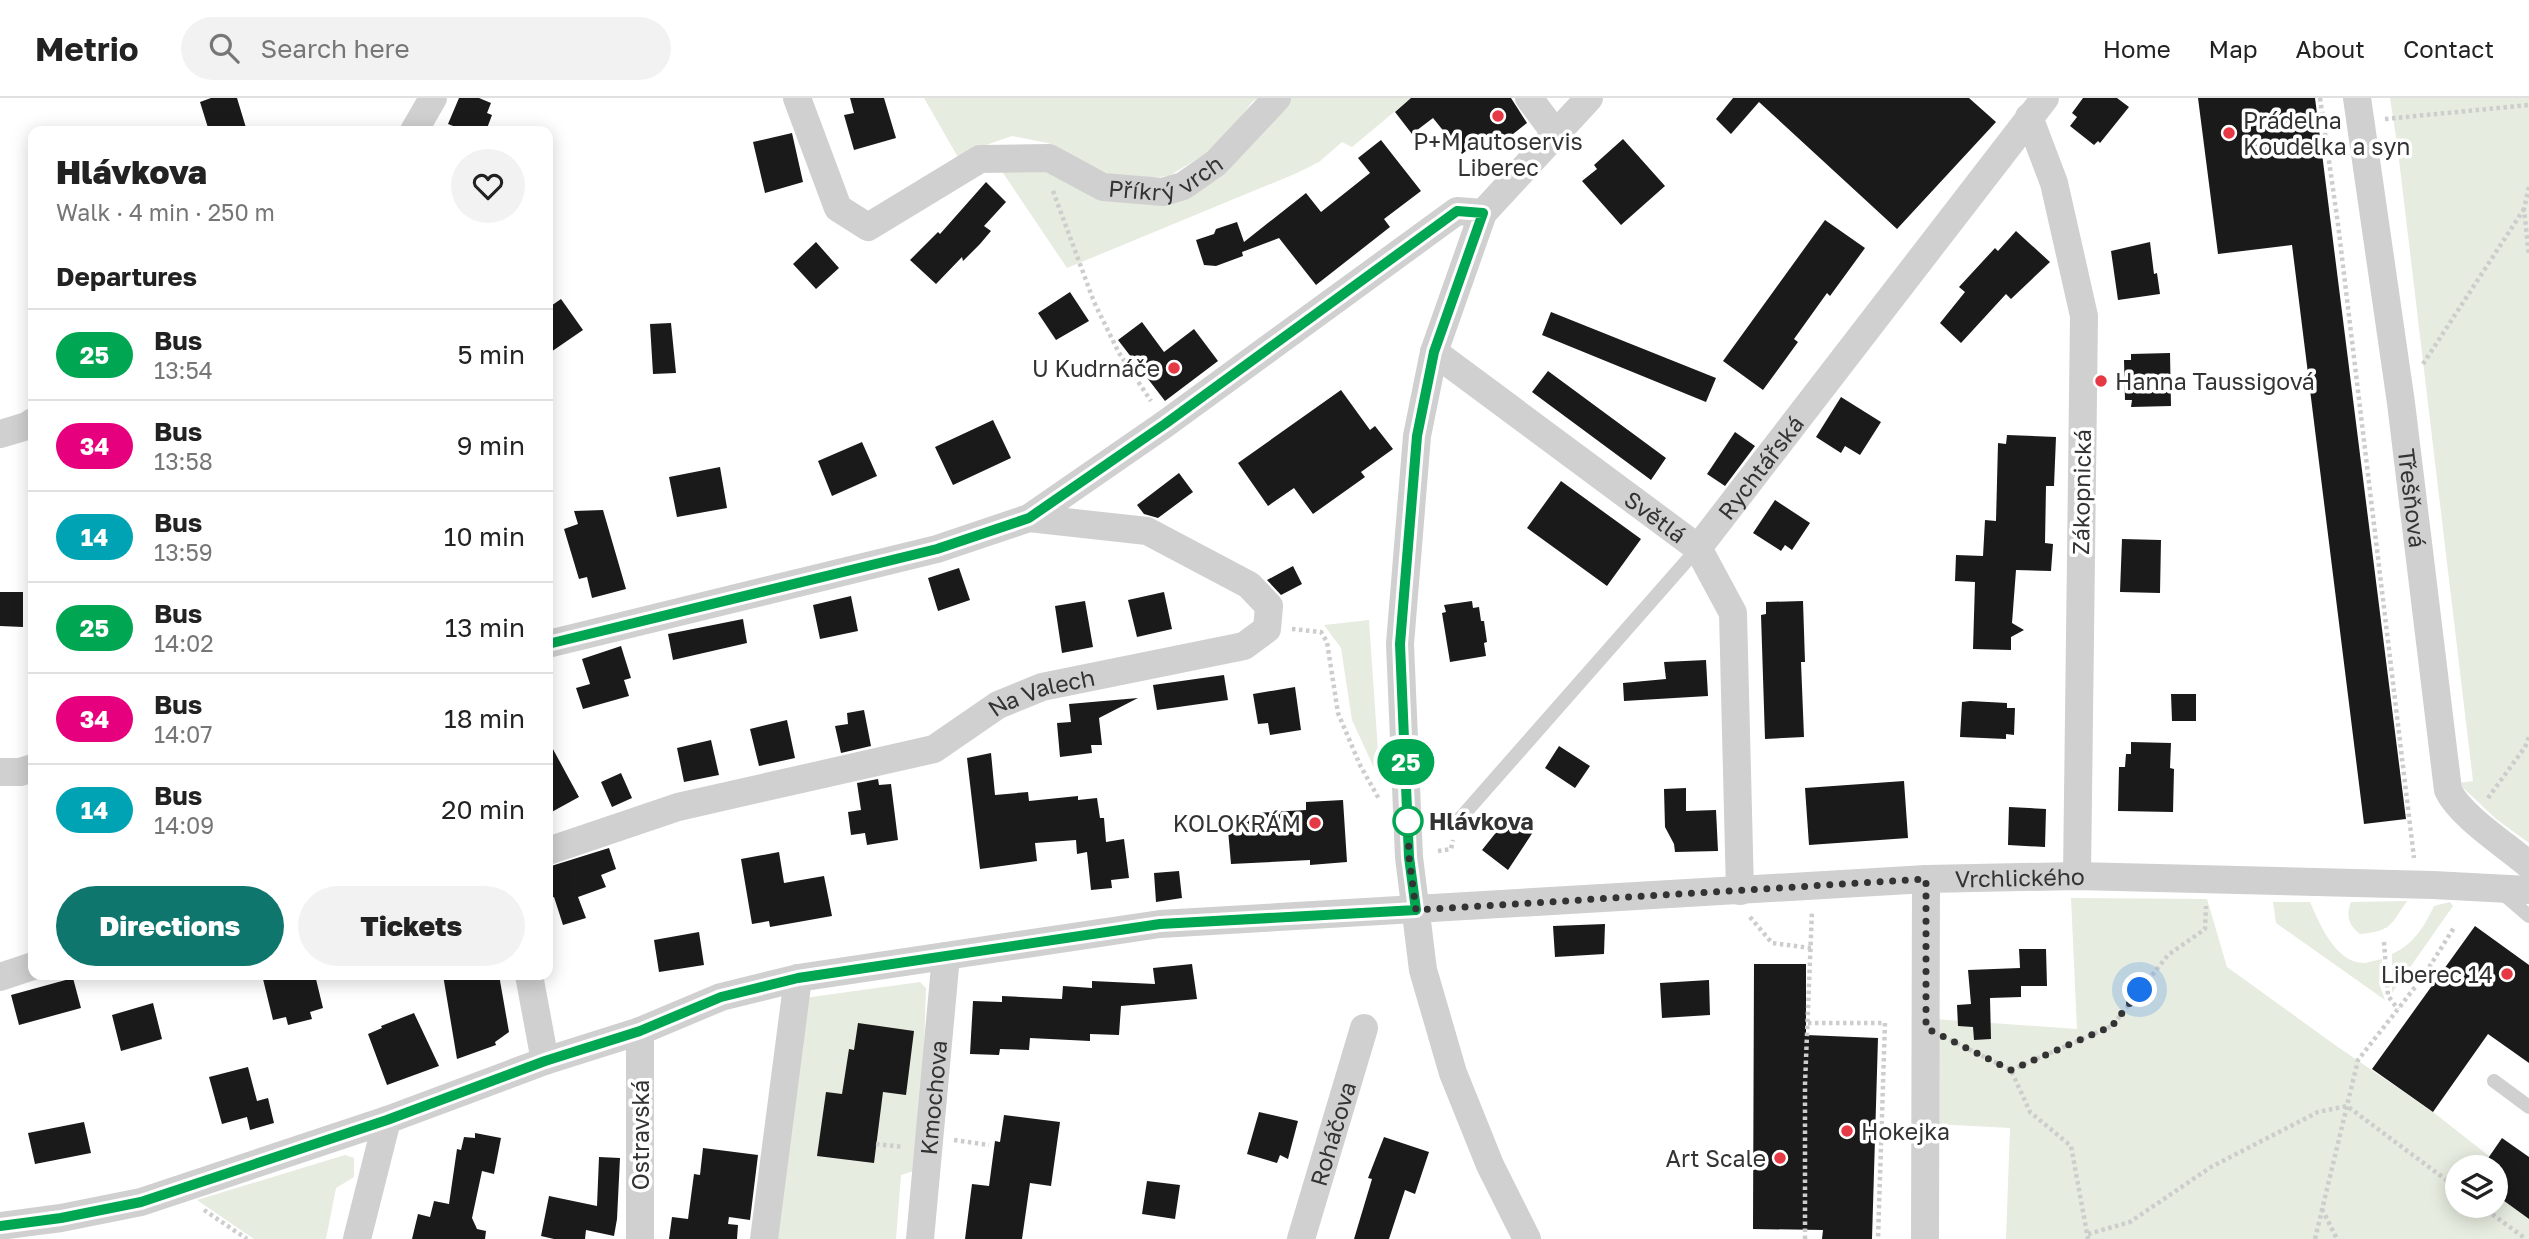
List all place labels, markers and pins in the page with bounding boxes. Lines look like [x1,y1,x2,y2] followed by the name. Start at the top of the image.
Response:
[2243,106,2410,160] place label: Prádelna Koudelka a syn
[1490,108,1506,124] marker: P+M autoservis Liberec
[2221,125,2237,141] marker: Prádelna Koudelka a syn
[1413,127,1583,181] place label: P+M autoservis Liberec
[1032,354,1160,382] place label: U Kudrnáče
[1166,360,1182,376] marker: U Kudrnáče
[2115,367,2315,395] place label: Hanna Taussigová
[2093,373,2109,389] marker: Hanna Taussigová
[1393,806,1423,836] marker: Hlávkova
[1429,807,1534,835] place label: Hlávkova
[1173,809,1301,837] place label: KOLOKRÁM
[1307,815,1323,831] marker: KOLOKRÁM
[2381,960,2493,988] place label: Liberec 14
[2499,966,2515,982] marker: Liberec 14
[1861,1117,1950,1145] place label: Hokejka
[1839,1123,1855,1139] marker: Hokejka
[1665,1144,1766,1172] place label: Art Scale
[1772,1150,1788,1166] marker: Art Scale

